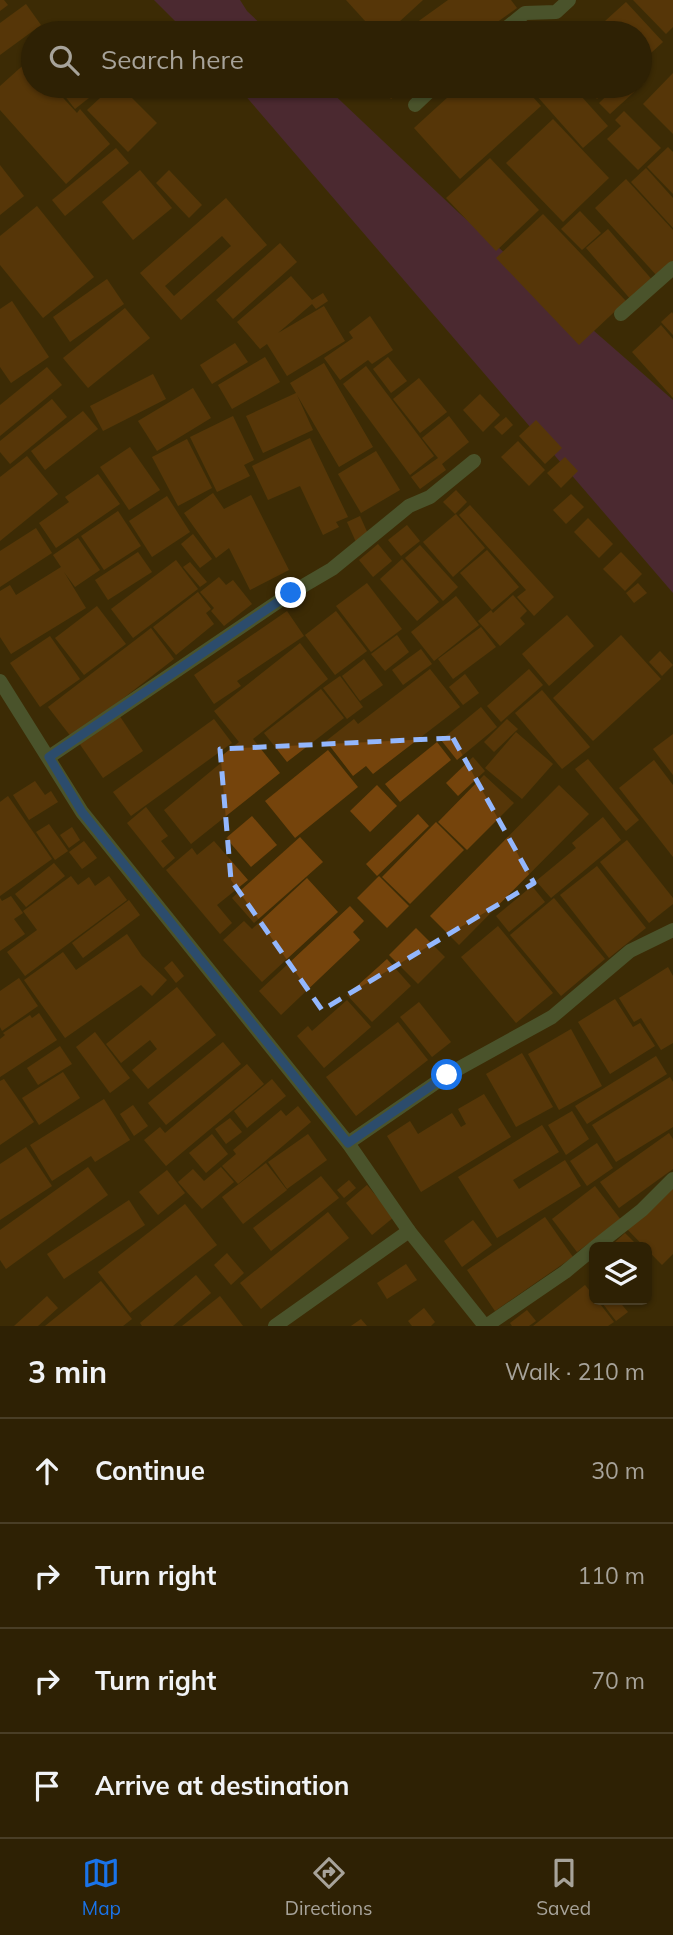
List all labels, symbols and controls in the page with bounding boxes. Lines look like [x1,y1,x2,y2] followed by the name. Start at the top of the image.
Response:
[21,21,652,98] search box
[45,41,83,79] icon: search
[101,43,244,76] text: Search here
[275,577,306,608] route end
[431,1059,462,1090] route start
[589,1242,652,1305] map controls
[589,1242,652,1305] button: layers
[28,1353,107,1391] text: 3 min
[505,1357,645,1386] text: Walk · 210 m
[28,1452,66,1490] icon: ahead
[95,1454,205,1487] text: Continue
[591,1456,645,1485] text: 30 m
[28,1557,66,1595] icon: right
[95,1559,216,1592] text: Turn right
[577,1561,645,1590] text: 110 m
[28,1662,66,1700] icon: right
[95,1664,216,1697] text: Turn right
[591,1666,645,1695] text: 70 m
[28,1767,66,1805] icon: arrive
[95,1769,350,1802] text: Arrive at destination
[82,1854,121,1920] tab: Map
[285,1854,373,1920] tab: Directions
[536,1854,591,1920] tab: Saved

